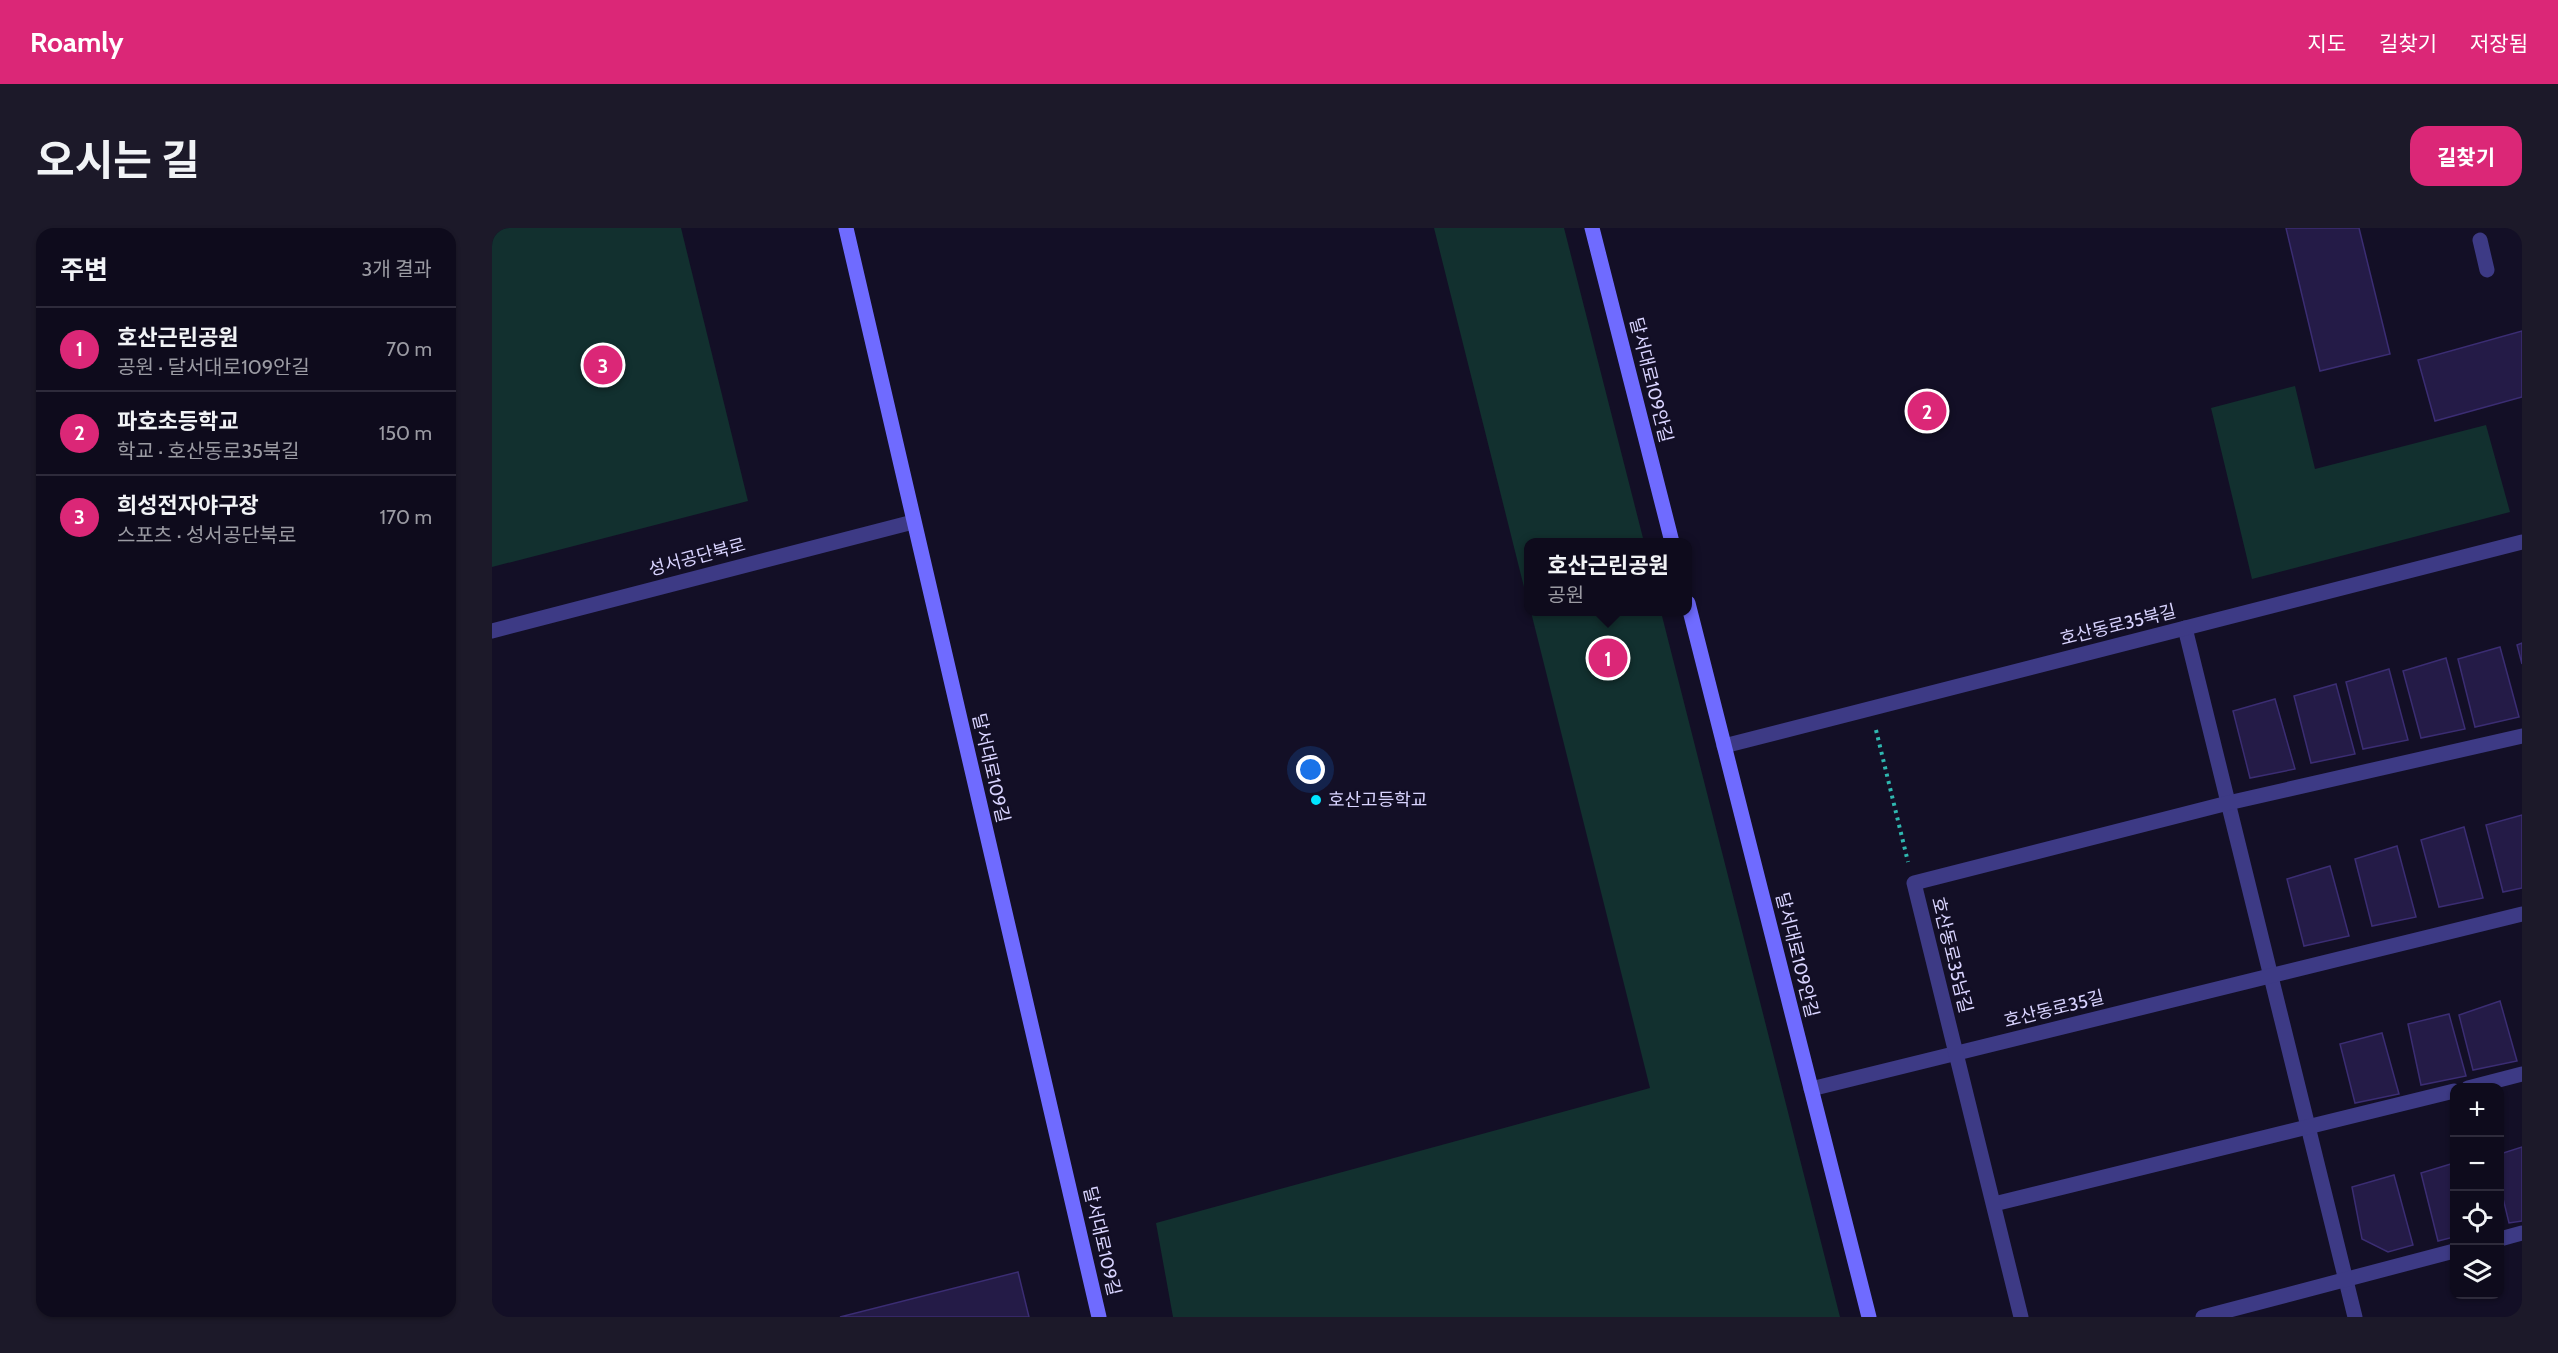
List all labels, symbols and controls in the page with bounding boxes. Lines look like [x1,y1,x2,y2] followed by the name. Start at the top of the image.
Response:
[30,25,124,59] text: Roamly
[2307,31,2346,56] text: 지도
[2379,31,2437,56] text: 길찾기
[2470,31,2528,56] text: 저장됨
[2410,126,2522,186] button: 길찾기
[36,134,200,186] text: 오시는 길
[60,254,108,286] text: 주변
[361,257,432,281] text: 3개 결과
[1625,315,1677,445] street label: 달서대로109안길
[117,324,238,351] text: 호산근린공원
[76,337,83,361] text: 1
[386,337,432,361] text: 70 m
[584,342,622,388] pin: 3
[117,355,310,379] text: 공원 · 달서대로109안길
[1908,388,1946,434] pin: 2
[117,408,238,435] text: 파호초등학교
[74,421,85,445] text: 2
[379,421,432,445] text: 150 m
[117,439,300,463] text: 학교 · 호산동로35북길
[117,492,259,519] text: 희성전자야구장
[74,505,85,529] text: 3
[380,505,432,529] text: 170 m
[117,523,296,547] text: 스포츠 · 성서공단북로
[646,534,748,580] street label: 성서공단북로
[1524,538,1692,616] popup
[1547,552,1669,579] text: 호산근린공원
[1547,583,1584,607] text: 공원
[2058,600,2178,650] street label: 호산동로35북길
[1588,636,1628,680] pin: 1
[968,711,1014,825] street label: 달서대로109길
[1296,755,1325,784] your location
[1328,789,1427,811] place label: 호산고등학교
[1309,793,1323,807] marker: 호산고등학교
[1771,890,1823,1020] street label: 달서대로109안길
[1927,895,1977,1015] street label: 호산동로35남길
[2002,986,2106,1032] street label: 호산동로35길
[2450,1083,2504,1299] map controls
[2450,1083,2504,1137] button: +
[2450,1137,2504,1191] button: −
[1079,1184,1125,1298] street label: 달서대로109길
[2450,1191,2504,1245] button: locate
[2450,1245,2504,1299] button: layers

